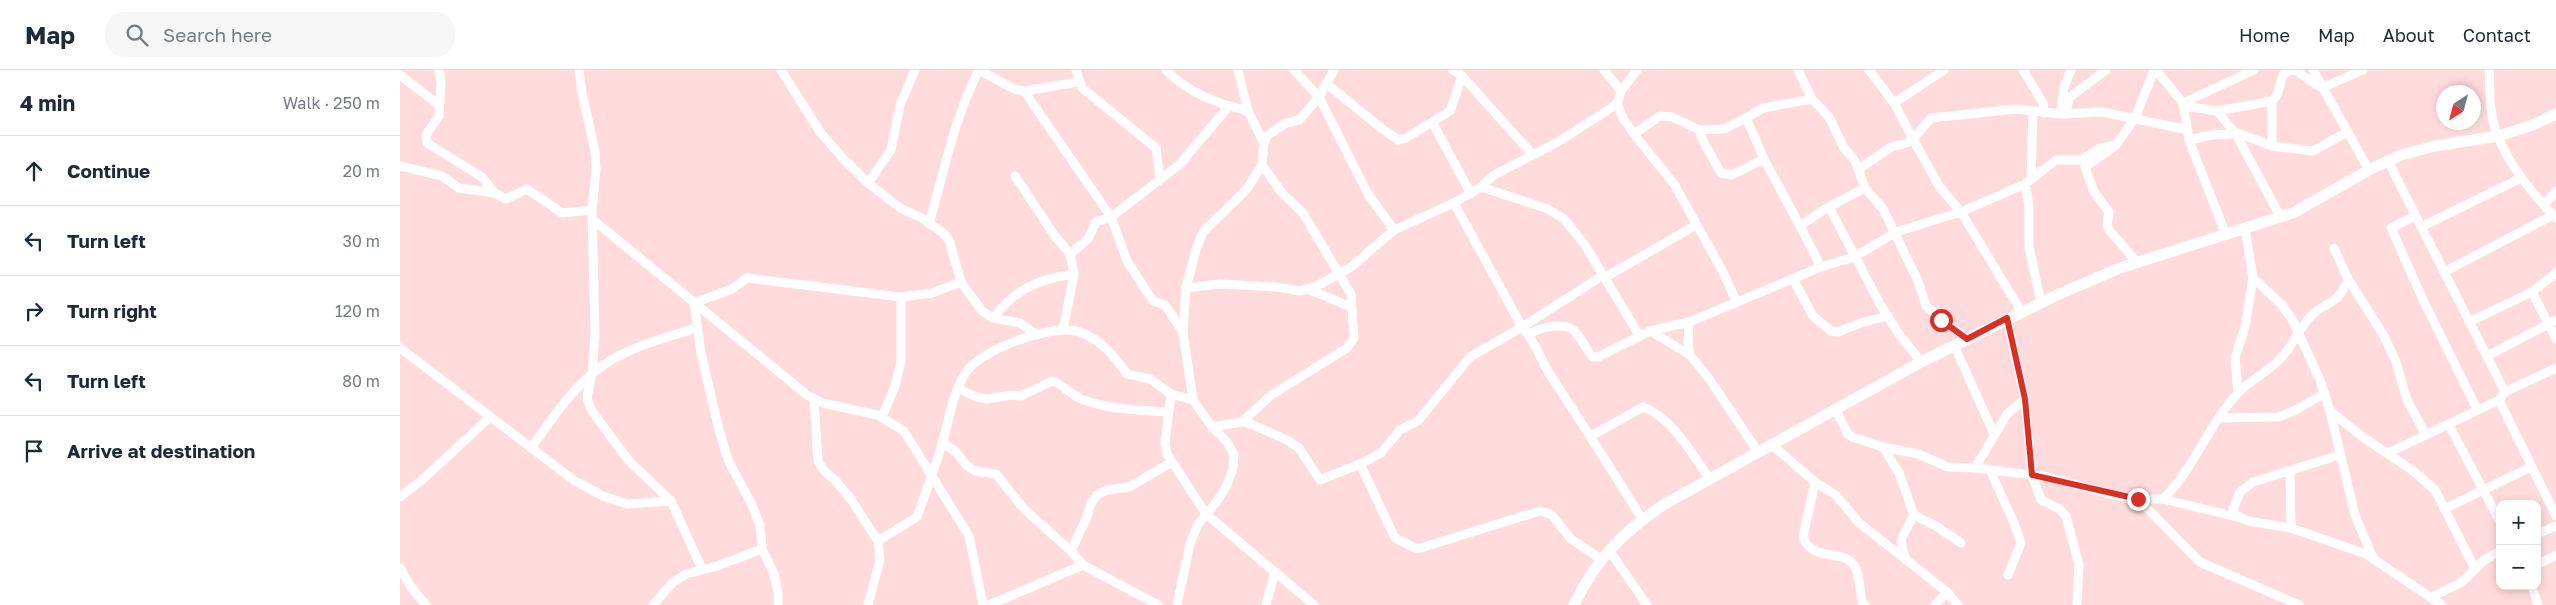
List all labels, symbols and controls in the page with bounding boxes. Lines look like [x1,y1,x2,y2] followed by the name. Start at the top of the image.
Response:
[105,12,455,57] search box
[25,20,75,49] text: Map
[123,21,151,49] icon: search
[163,23,272,46] text: Search here
[2239,24,2290,46] text: Home
[2318,24,2355,46] text: Map
[2383,24,2435,46] text: About
[2463,24,2531,46] text: Contact
[2436,85,2481,130] north arrow
[20,90,75,116] text: 4 min
[283,93,380,113] text: Walk · 250 m
[20,157,48,185] icon: ahead
[67,159,150,182] text: Continue
[343,161,380,181] text: 20 m
[20,227,48,255] icon: left
[67,229,146,252] text: Turn left
[343,231,380,251] text: 30 m
[20,297,48,325] icon: right
[67,299,157,322] text: Turn right
[335,301,380,321] text: 120 m
[1930,309,1953,332] route start
[20,367,48,395] icon: left
[67,369,146,392] text: Turn left
[342,371,380,391] text: 80 m
[20,437,48,465] icon: arrive
[67,439,255,462] text: Arrive at destination
[2127,488,2150,511] route end
[2496,500,2541,590] map controls
[2496,500,2541,545] button: +
[2496,545,2541,590] button: −

